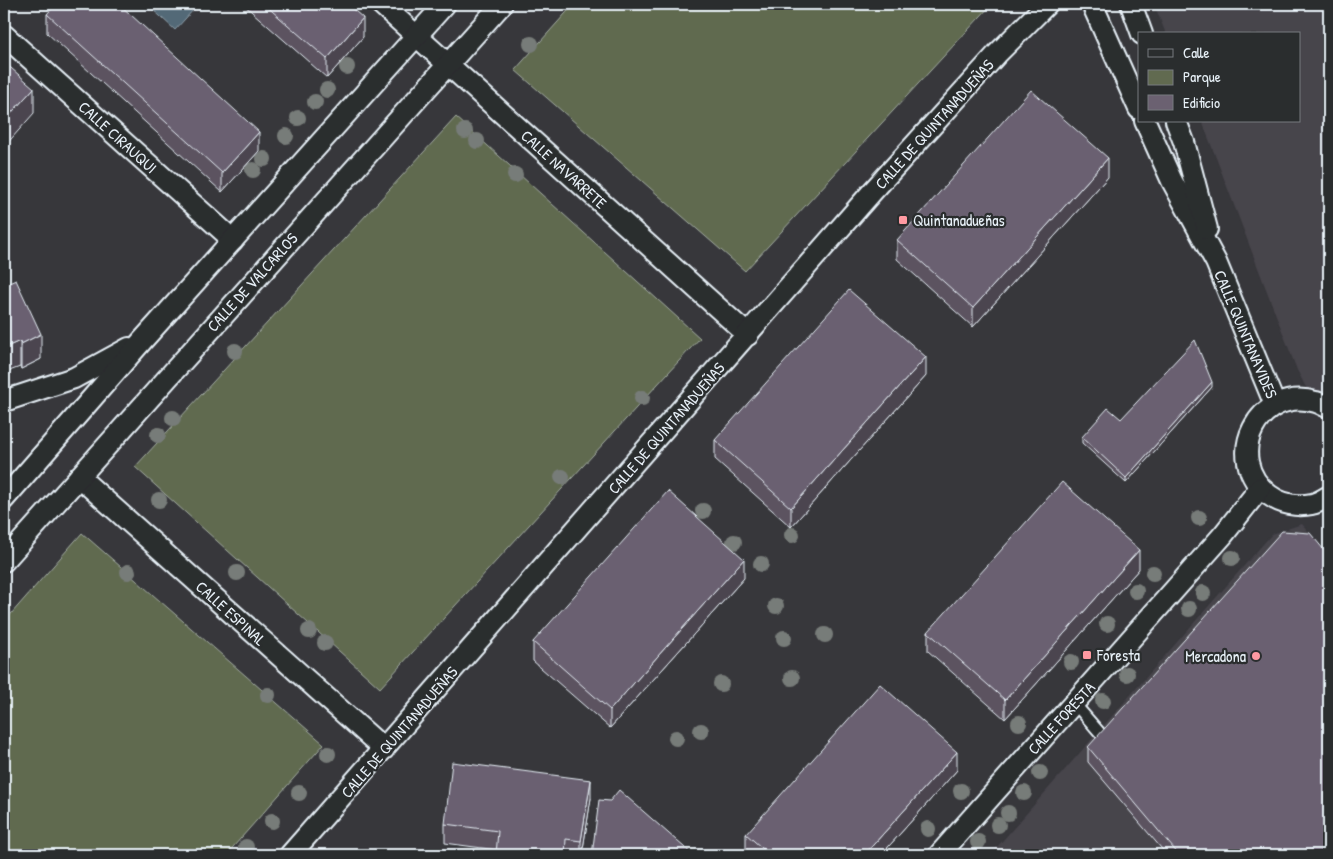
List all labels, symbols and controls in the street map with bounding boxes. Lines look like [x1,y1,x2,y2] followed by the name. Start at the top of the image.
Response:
[1138,32,1300,122] legend
[1183,42,1210,63] text: Calle
[870,54,999,194] street label: CALLE DE QUINTANADUEÑAS
[1183,66,1221,87] text: Parque
[1183,92,1220,113] text: Edificio
[74,96,162,178] street label: CALLE CIRAUQUI
[516,125,612,213] street label: CALLE NAVARRETE
[913,209,1005,231] place label: Quintanadueñas
[897,214,909,226] marker: Quintanadueñas
[202,227,303,336] street label: CALLE DE VALCARLOS
[1209,267,1283,402] street label: CALLE QUINTANAVIDES
[603,357,730,499] street label: CALLE DE QUINTANADUEÑAS
[191,576,271,650] street label: CALLE ESPINAL
[1096,644,1140,666] place label: Foresta
[1185,645,1246,667] place label: Mercadona
[1081,649,1093,661] marker: Foresta
[1250,650,1262,662] marker: Mercadona
[336,661,463,803] street label: CALLE DE QUINTANADUEÑAS
[1022,677,1100,759] street label: CALLE FORESTA

